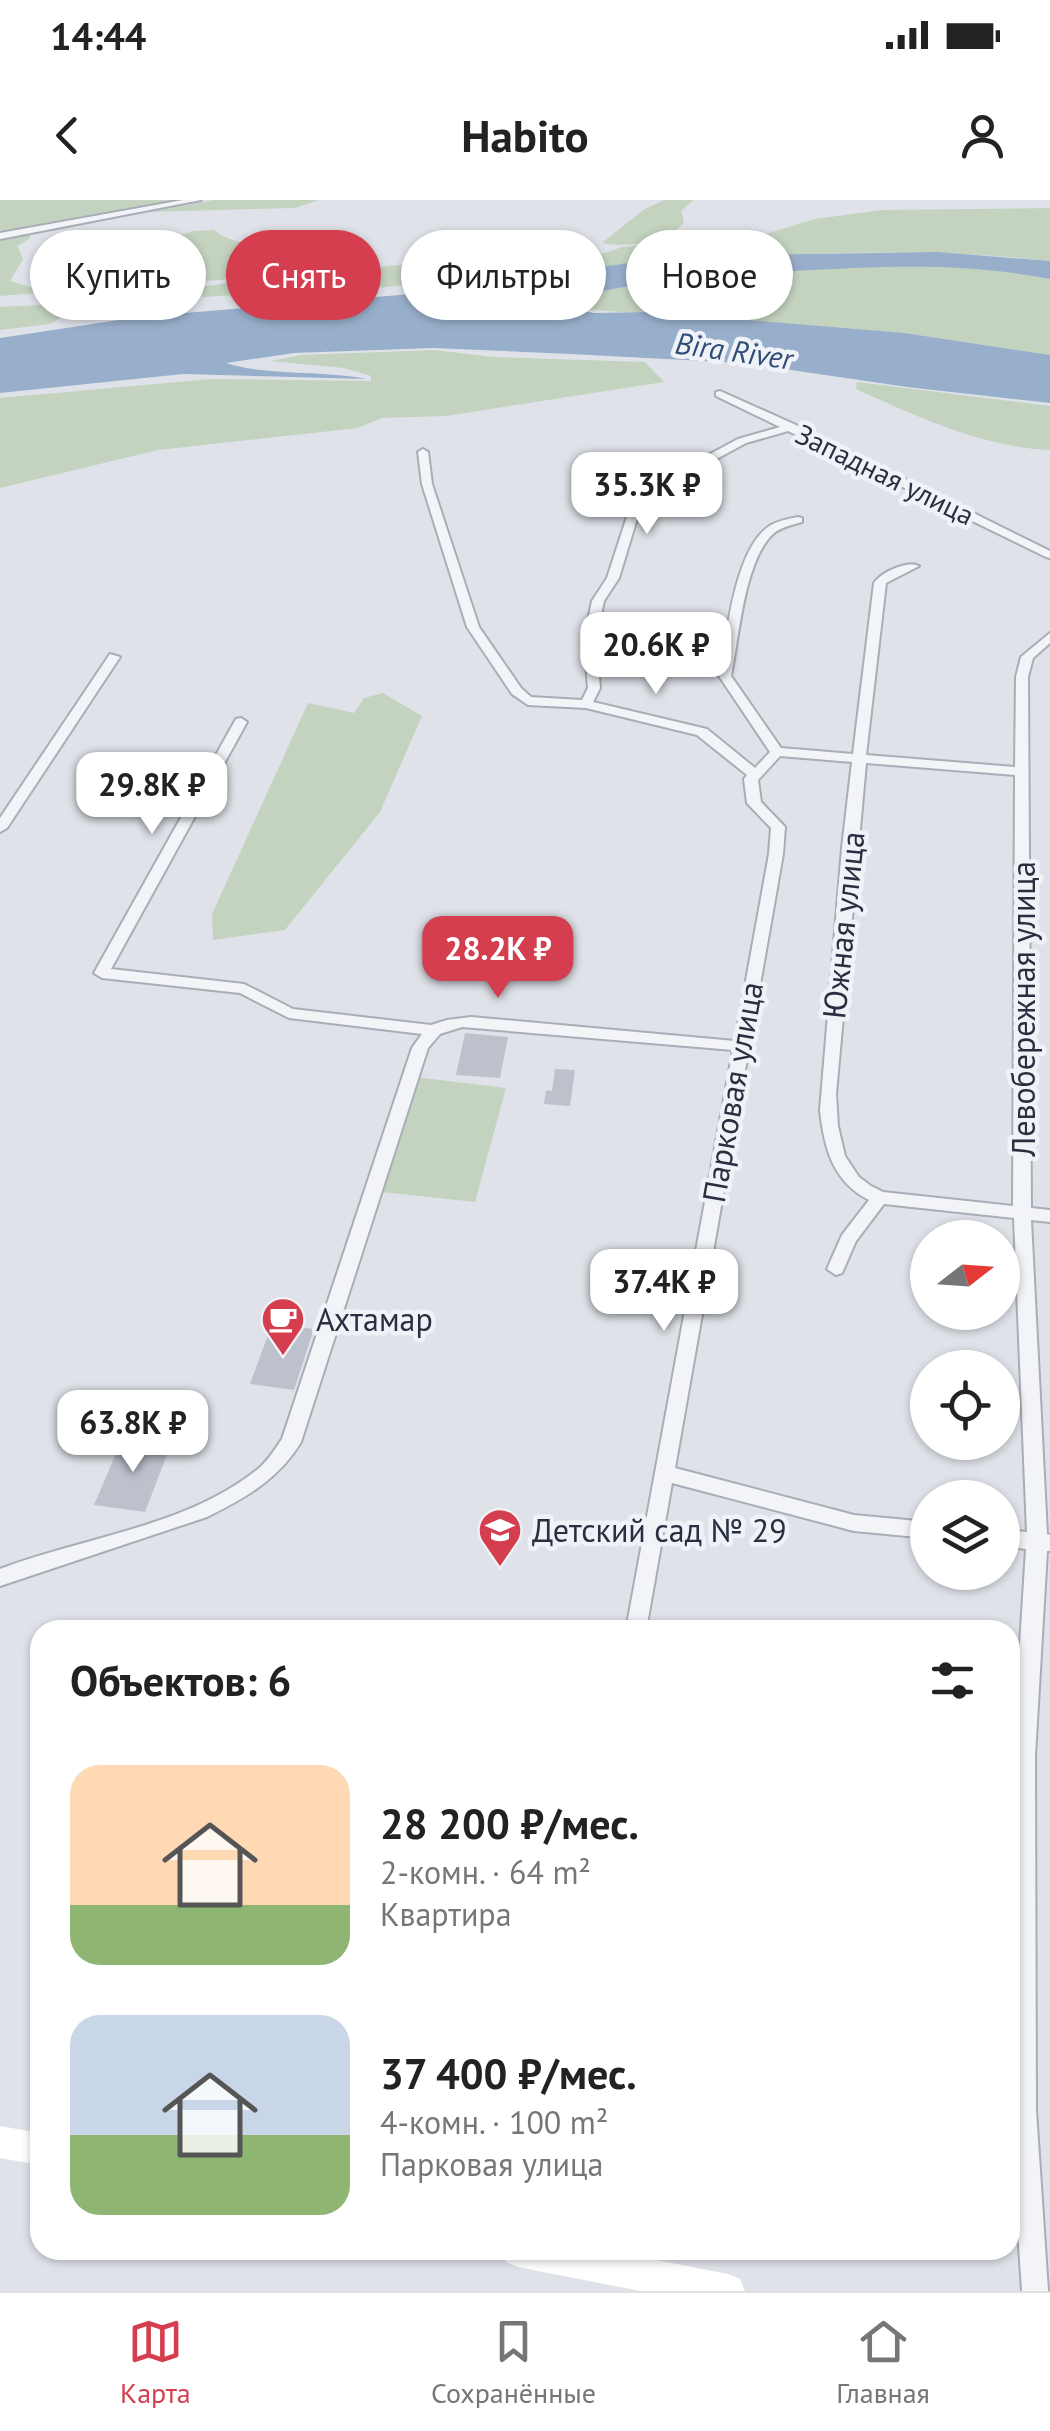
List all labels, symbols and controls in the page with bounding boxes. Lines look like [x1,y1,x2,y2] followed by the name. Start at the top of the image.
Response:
[50,11,146,60] text: 14:44
[461,106,589,164] text: Habito
[40,108,95,163] icon: back
[955,108,1010,163] icon: person
[30,230,206,320] chip: Купить
[226,230,381,320] chip: Снять
[401,230,606,320] chip: Фильтры
[626,230,793,320] chip: Новое
[673,322,797,378] water label: Bira River
[790,415,980,533] street label: Западная улица
[555,452,739,537] pin: 35.3K ₽
[593,463,701,505] text: 35.3K ₽
[564,612,748,697] pin: 20.6K ₽
[602,623,710,665] text: 20.6K ₽
[60,752,244,837] pin: 29.8K ₽
[98,763,206,805] text: 29.8K ₽
[812,829,874,1021] street label: Южная улица
[1002,861,1044,1158] street label: Левобережная улица
[406,916,590,1001] pin: 28.2K ₽
[444,927,552,969] text: 28.2K ₽
[692,978,772,1206] street label: Парковая улица
[910,1220,1020,1330] north arrow
[910,1220,1020,1590] map controls
[572,1249,756,1334] pin: 37.4K ₽
[612,1260,716,1302] text: 37.4K ₽
[260,1296,306,1357] cafe icon: Ахтамар
[316,1298,433,1340] place label: Ахтамар
[910,1350,1020,1460] button: locate
[41,1390,225,1475] pin: 63.8K ₽
[79,1401,187,1443] text: 63.8K ₽
[910,1480,1020,1590] button: layers
[477,1507,523,1568] school or university icon: Детский сад № 29
[532,1509,787,1551] place label: Детский сад № 29
[70,1653,291,1708] text: Объектов: 6
[925,1653,980,1708] icon: filters
[380,1796,639,1851] text: 28 200 ₽/мес.
[150,1805,270,1925] icon: home
[380,1851,591,1893] text: 2-комн. · 64 m²
[380,1893,512,1935] text: Квартира
[380,2046,637,2101] text: 37 400 ₽/мес.
[150,2055,270,2175] icon: home
[380,2101,608,2143] text: 4-комн. · 100 m²
[380,2143,603,2185] text: Парковая улица
[120,2314,191,2411] tab: Карта
[431,2314,596,2411] tab: Сохранённые
[836,2314,930,2411] tab: Главная

